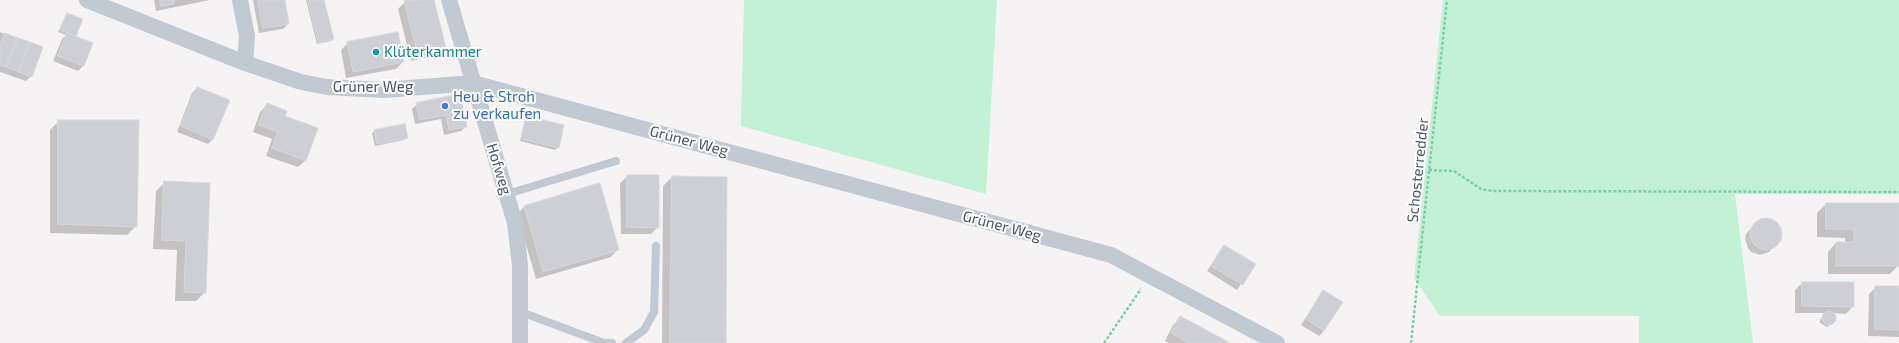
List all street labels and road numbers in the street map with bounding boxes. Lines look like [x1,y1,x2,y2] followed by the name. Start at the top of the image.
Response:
[333,78,413,96] street label: Grüner Weg
[1404,117,1432,223] street label: Schosterredder
[648,122,730,160] street label: Grüner Weg
[483,141,515,197] street label: Hofweg
[961,207,1043,245] street label: Grüner Weg

